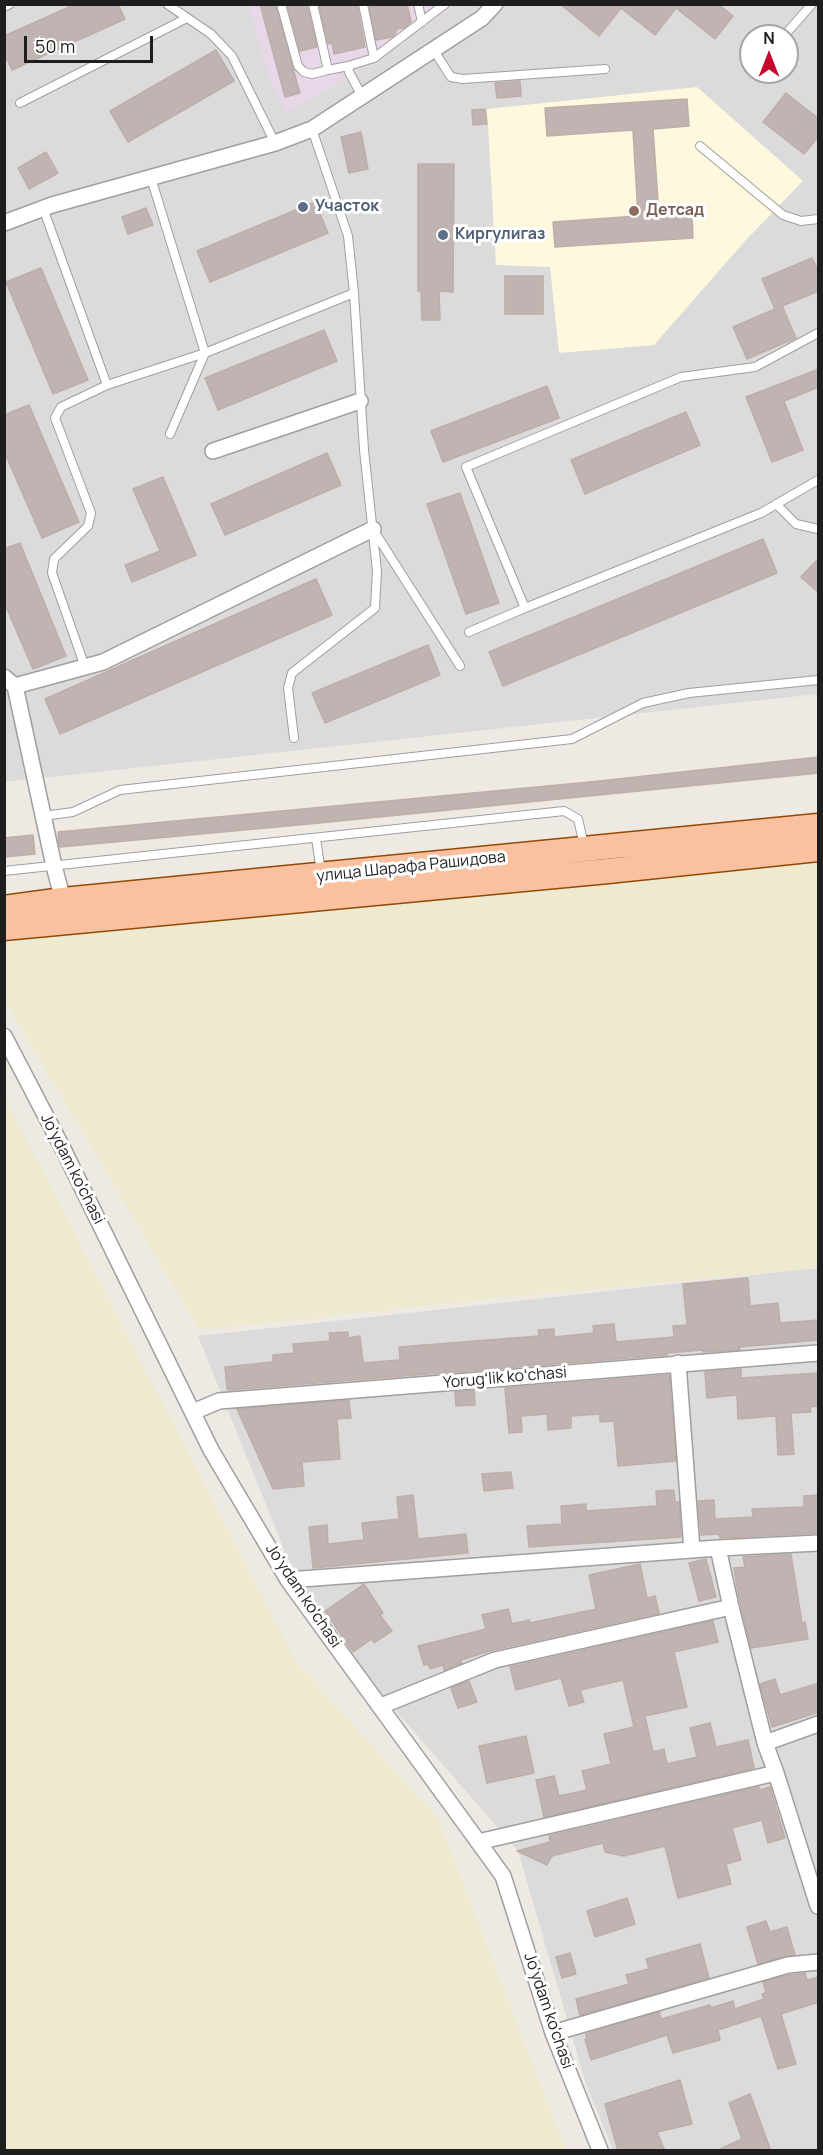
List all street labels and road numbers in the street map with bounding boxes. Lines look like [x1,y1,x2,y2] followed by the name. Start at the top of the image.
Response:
[315,848,507,886] street label: улица Шарафа Рашидова
[36,1111,108,1227] street label: Jo'ydam ko'chasi
[442,1363,568,1393] street label: Yorugʻlik koʻchasi
[261,1540,345,1652] street label: Jo'ydam ko'chasi
[519,1950,577,2072] street label: Jo'ydam ko'chasi

